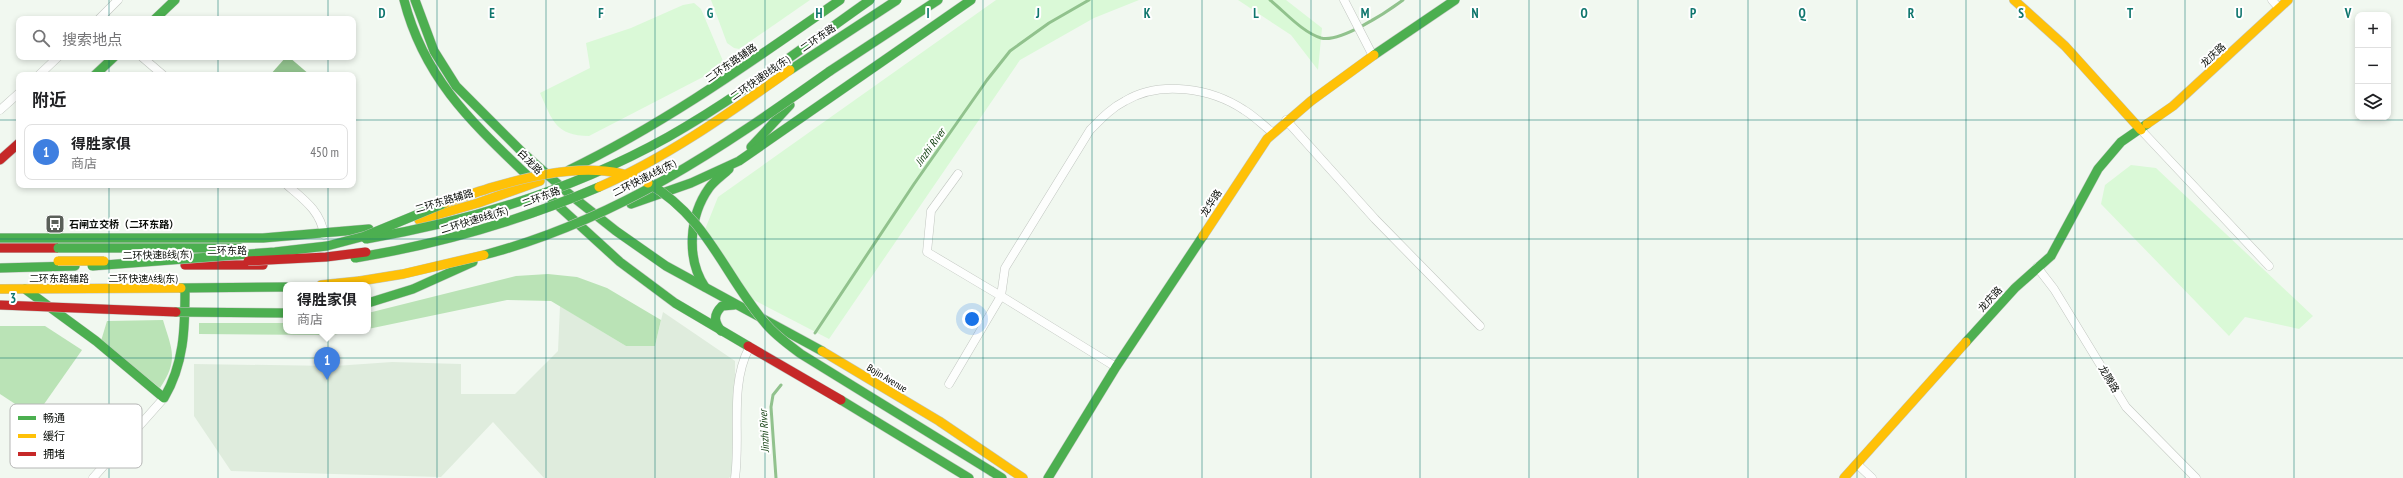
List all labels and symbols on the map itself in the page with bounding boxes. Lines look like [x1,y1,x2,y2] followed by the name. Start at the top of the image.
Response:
[379,5,386,22] text: D
[489,5,495,22] text: E
[598,5,604,22] text: F
[707,5,714,22] text: G
[816,5,823,22] text: H
[926,5,930,22] text: I
[1035,5,1040,22] text: J
[1144,5,1151,22] text: K
[1253,5,1259,22] text: L
[1361,5,1370,22] text: M
[1471,5,1479,22] text: N
[1580,5,1588,22] text: O
[1690,5,1696,22] text: P
[1798,5,1806,22] text: Q
[1908,5,1915,22] text: R
[2018,5,2024,22] text: S
[2127,5,2134,22] text: T
[2236,5,2243,22] text: U
[2344,5,2352,22] text: V
[798,21,838,55] street label: 二环东路
[703,40,759,86] street label: 二环东路辅路
[2198,40,2228,70] street label: 龙庆路
[728,52,793,103] street label: 二环快速B线(东)
[911,124,949,169] water label: Jinzhi River
[515,147,545,177] street label: 白龙路
[610,156,678,200] street label: 二环快速A线(东)
[520,184,562,210] street label: 二环东路
[413,186,475,216] street label: 二环东路辅路
[1197,187,1225,219] street label: 龙华路
[439,203,510,236] street label: 二环快速B线(东)
[44,213,66,235] bus stop icon: 石闸立交桥（二环东路）
[69,218,179,231] place label: 石闸立交桥（二环东路）
[207,244,247,257] street label: 二环东路
[122,248,192,262] street label: 二环快速B线(东)
[29,272,89,285] street label: 二环东路辅路
[108,272,178,285] street label: 二环快速A线(东)
[1975,284,2005,314] street label: 龙庆路
[10,290,16,307] text: 3
[962,309,982,329] your location
[314,347,340,380] pin: 1
[864,361,910,395] street label: Bojin Avenue
[2096,363,2122,395] street label: 龙腾路
[10,404,142,468] legend
[756,407,772,454] water label: Jinzhi River
[43,411,65,425] text: 畅通
[43,429,65,443] text: 缓行
[43,447,65,461] text: 拥堵

